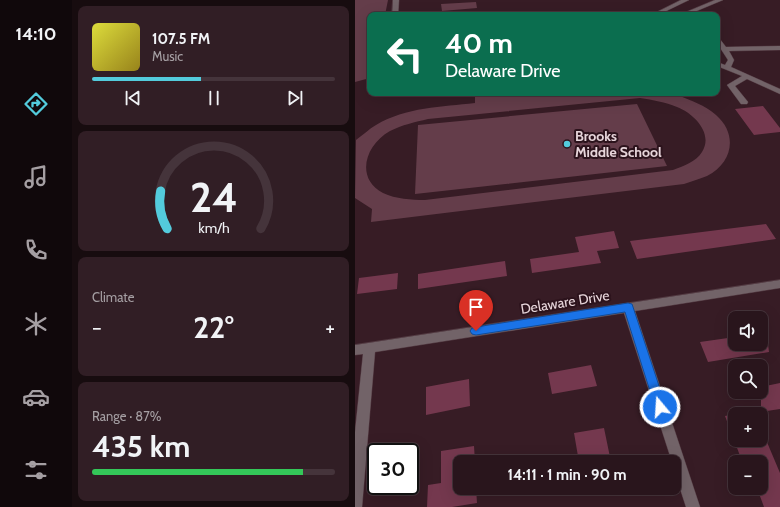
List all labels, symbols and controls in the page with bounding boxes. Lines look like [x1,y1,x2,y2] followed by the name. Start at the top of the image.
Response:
[15,23,57,45] text: 14:10
[445,26,513,60] text: 40 m
[379,28,431,80] icon: left
[152,30,210,48] text: 107.5 FM
[152,48,183,64] text: Music
[445,60,561,82] text: Delaware Drive
[122,87,144,109] icon: previous
[203,87,225,109] icon: pause
[284,87,306,109] icon: next
[22,90,50,118] icon: directions
[575,127,662,161] place label: Brooks Middle School
[562,139,572,149] marker: Brooks Middle School
[22,163,50,191] icon: music
[190,172,237,222] text: 24
[198,218,229,236] text: km/h
[22,236,50,264] icon: phone
[519,286,611,318] street label: Delaware Drive
[92,289,134,305] text: Climate
[459,290,493,331] pin
[465,296,487,318] icon: arrive
[193,309,234,346] text: 22°
[22,310,50,338] icon: climate
[728,311,768,495] map controls
[728,311,768,351] button: sound
[92,314,102,341] text: −
[325,314,335,341] text: +
[728,359,768,399] button: search
[22,383,50,411] icon: car
[639,386,681,428] position arrow
[728,407,768,447] button: +
[92,408,161,424] text: Range · 87%
[92,428,190,465] text: 435 km
[367,443,419,495] speed limit sign: 30
[728,455,768,495] button: −
[22,456,50,484] icon: filters
[508,466,626,484] text: 14:11 · 1 min · 90 m

